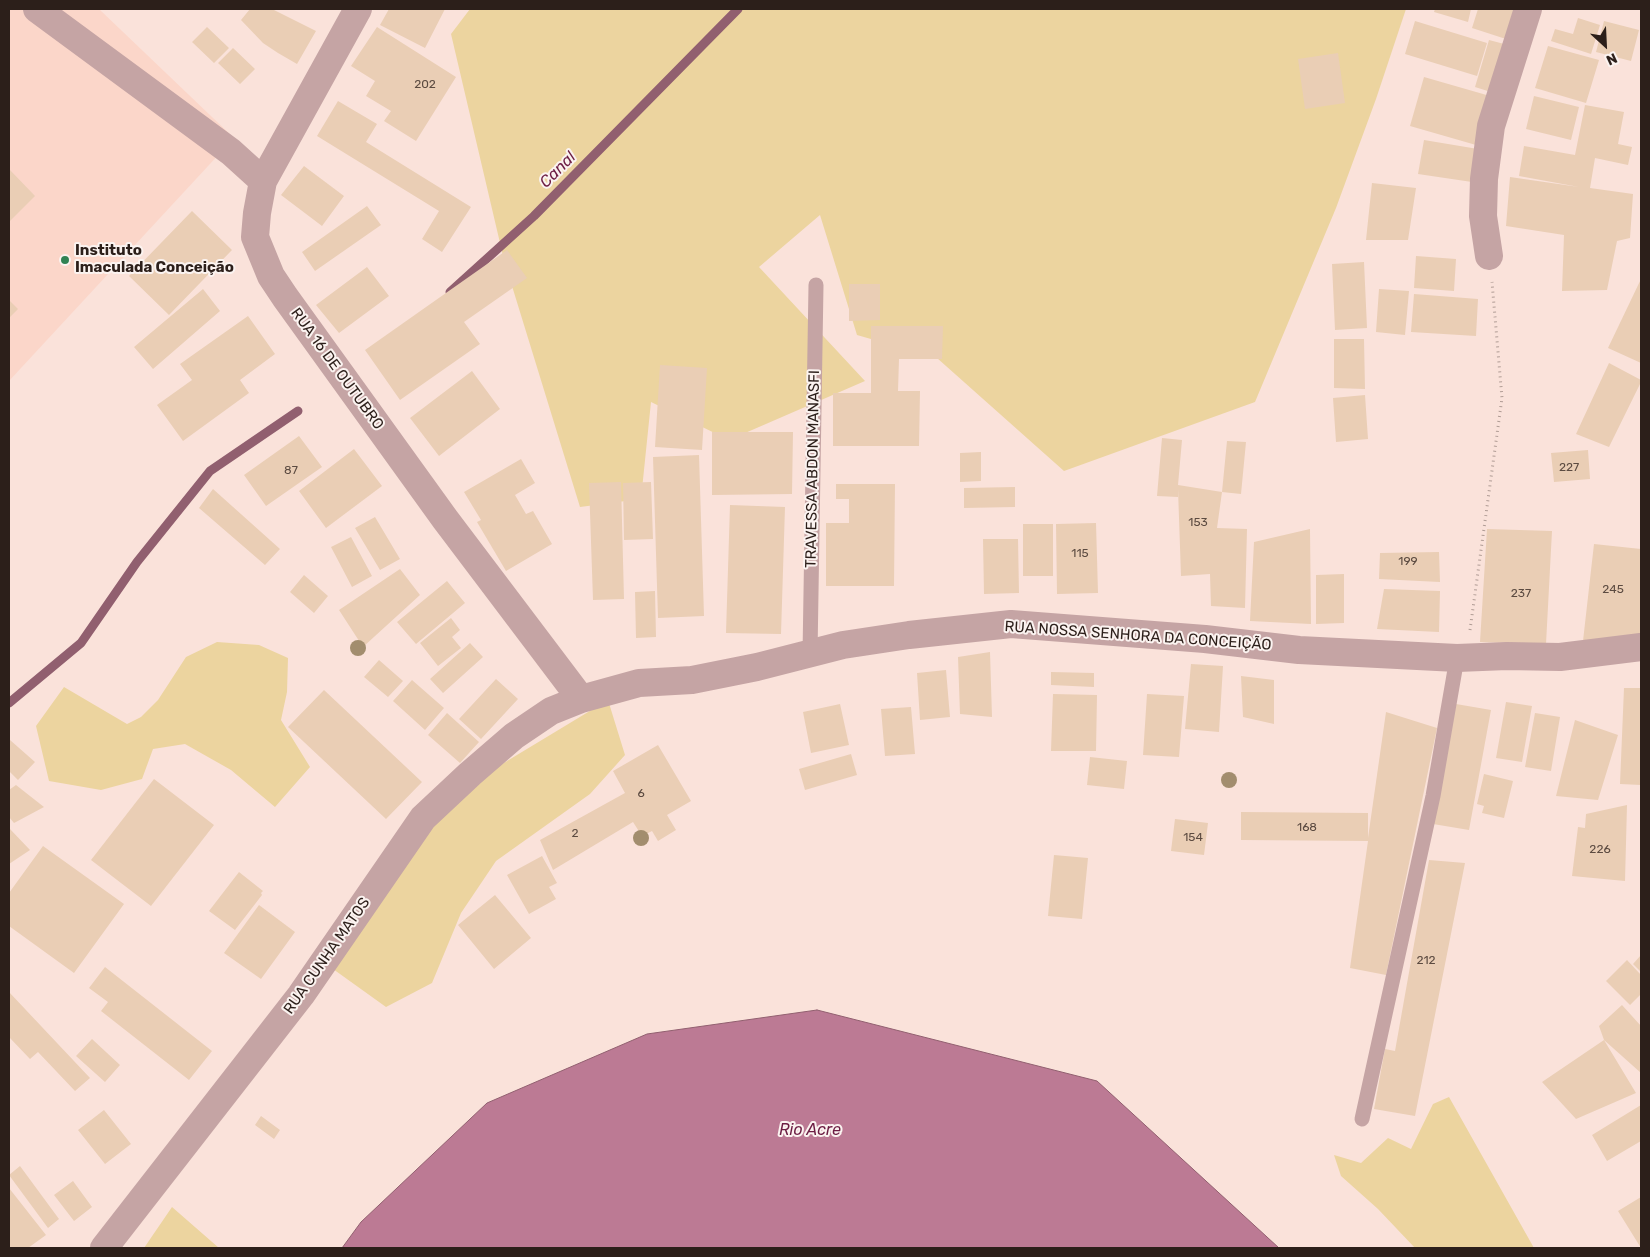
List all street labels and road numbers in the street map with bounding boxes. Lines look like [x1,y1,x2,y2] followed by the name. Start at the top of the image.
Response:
[287,305,387,433] street label: RUA 16 DE OUTUBRO
[802,370,824,568] street label: TRAVESSA ABDON MANASFI
[1004,618,1272,654] street label: RUA NOSSA SENHORA DA CONCEIÇÃO
[280,894,374,1018] street label: RUA CUNHA MATOS

